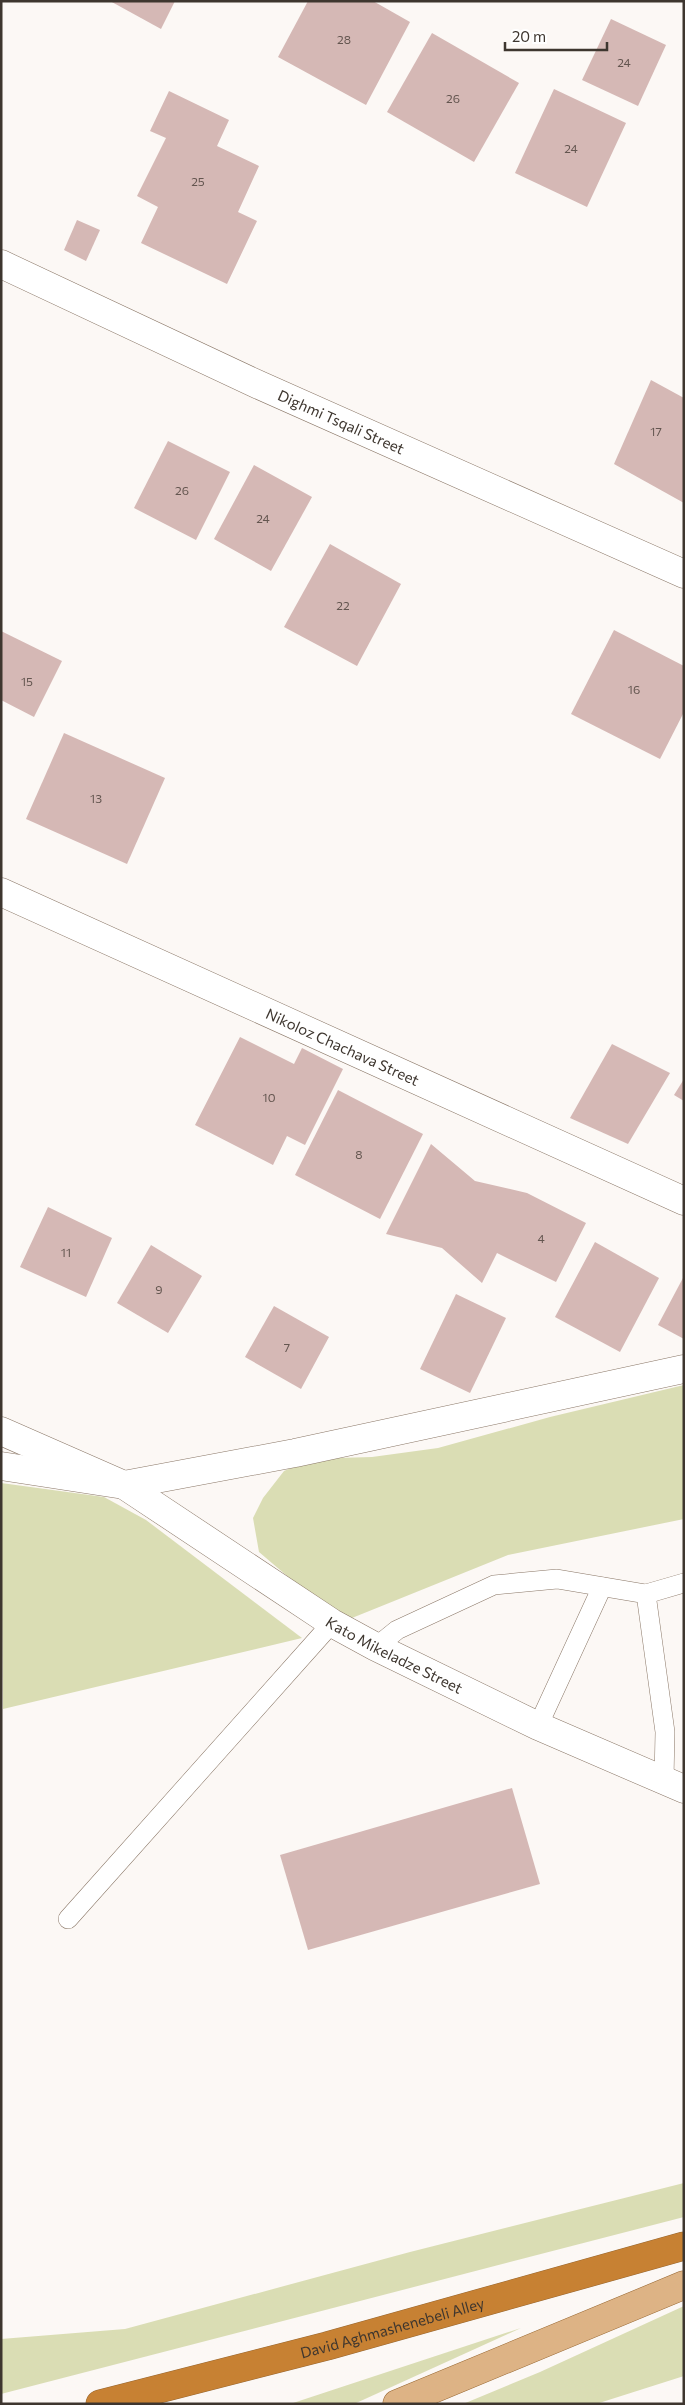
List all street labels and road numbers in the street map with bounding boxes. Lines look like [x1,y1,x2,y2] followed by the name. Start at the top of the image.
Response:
[275,386,407,458] street label: Dighmi Tsqali Street
[263,1004,422,1089] street label: Nikoloz Chachava Street
[323,1613,466,1697] street label: Kato Mikeladze Street
[298,2293,486,2362] street label: David Aghmashenebeli Alley

